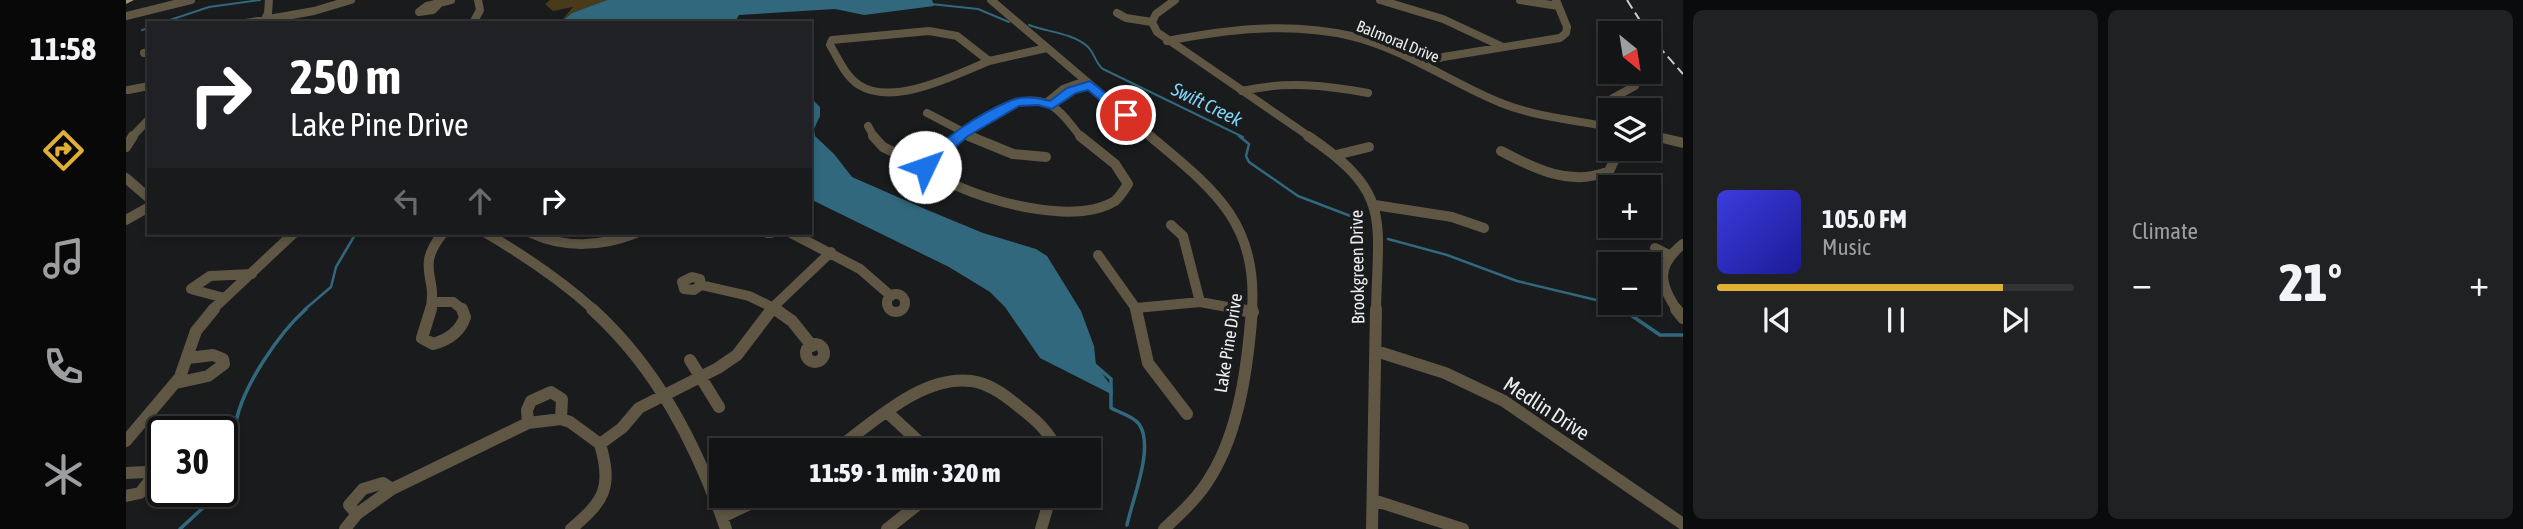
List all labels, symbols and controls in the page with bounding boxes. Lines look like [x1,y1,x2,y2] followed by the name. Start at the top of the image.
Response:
[1354,16,1442,66] street label: Balmoral Drive
[1598,21,1661,84] north arrow
[1598,21,1661,315] map controls
[30,30,96,67] text: 11:58
[290,48,401,104] text: 250 m
[175,49,266,140] icon: right
[1167,77,1246,131] water label: Swift Creek
[1096,85,1156,145] pin
[1107,96,1145,134] icon: arrive
[1598,98,1661,161] button: layers
[290,106,469,143] text: Lake Pine Drive
[39,126,88,175] icon: directions
[888,130,962,204] position arrow
[1598,175,1661,238] button: +
[388,182,426,220] icon: left
[461,182,499,220] icon: ahead
[534,182,572,220] icon: right
[1822,204,1907,234] text: 105.0 FM
[1346,210,1368,324] street label: Brookgreen Drive
[2132,218,2198,244] text: Climate
[39,234,88,283] icon: music
[1822,234,1870,260] text: Music
[1598,252,1661,315] button: −
[2279,252,2342,312] text: 21°
[2132,261,2152,304] text: −
[2469,261,2489,304] text: +
[1210,292,1246,394] street label: Lake Pine Drive
[1758,301,1796,339] icon: previous
[1877,301,1915,339] icon: pause
[1996,301,2034,339] icon: next
[39,342,88,391] icon: phone
[1500,371,1594,445] street label: Medlin Drive
[147,416,238,507] speed limit sign: 30
[39,450,88,499] icon: climate
[810,458,1000,488] text: 11:59 · 1 min · 320 m

